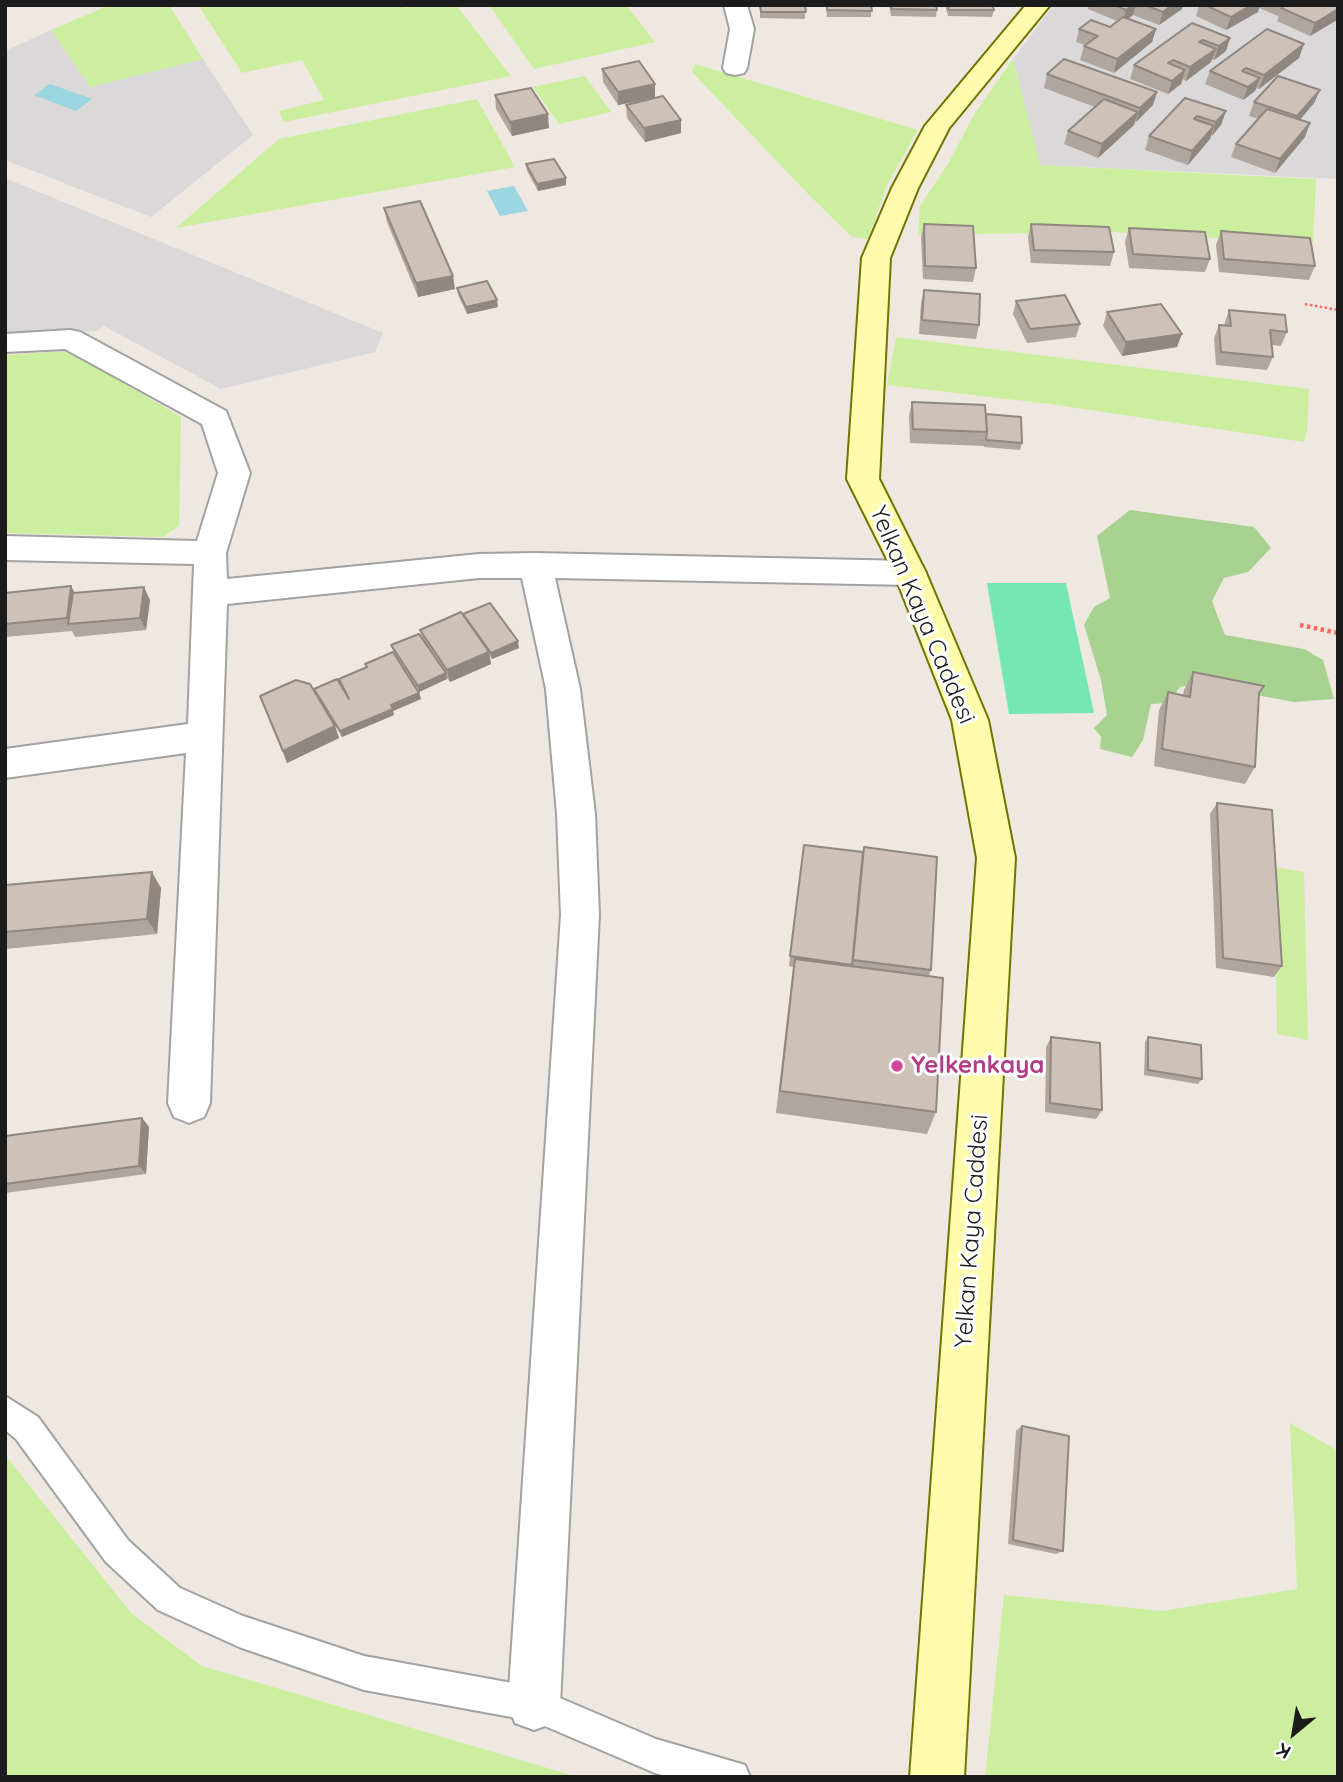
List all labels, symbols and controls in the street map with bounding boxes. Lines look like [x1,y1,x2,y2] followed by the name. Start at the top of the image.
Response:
[863,502,981,728] street label: Yelkan Kaya Caddesi
[911,1052,1044,1080] place label: Yelkenkaya
[889,1058,905,1074] marker: Yelkenkaya
[949,1113,995,1349] street label: Yelkan Kaya Caddesi
[1259,1698,1329,1768] north arrow
[1272,1738,1295,1765] text: K

